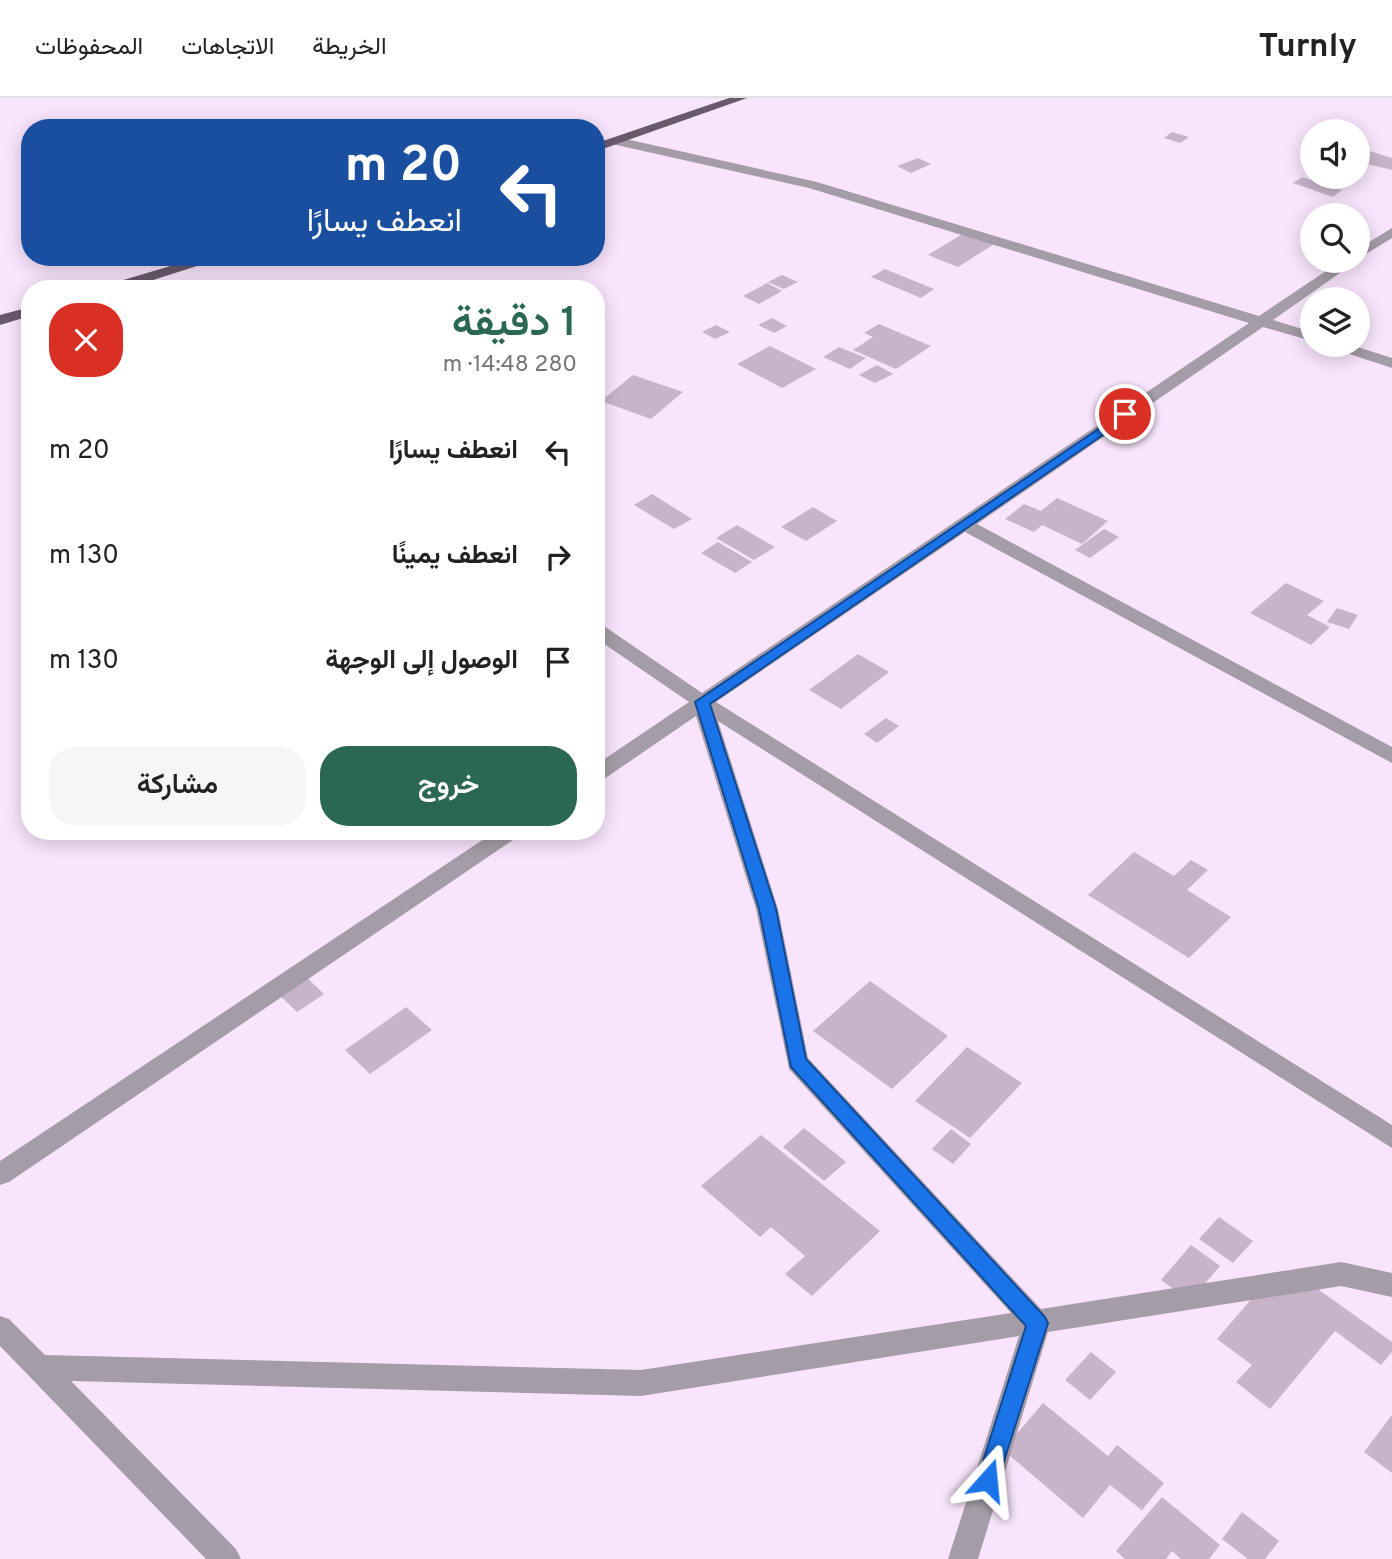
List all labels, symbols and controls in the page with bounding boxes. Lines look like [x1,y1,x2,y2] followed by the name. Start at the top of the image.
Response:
[1259,27,1357,69] text: Turnly
[35,33,143,63] text: المحفوظات
[181,33,274,63] text: الاتجاهات
[312,33,387,63] text: الخريطة
[1300,119,1370,357] map controls
[1300,119,1370,189] button: sound
[345,137,462,199] text: 20 m
[486,147,577,238] icon: left
[307,203,462,243] text: انعطف يسارًا
[1300,203,1370,273] button: search
[1300,287,1370,357] button: layers
[452,298,577,351] text: 1 دقيقة
[49,303,123,377] button: close
[443,351,577,380] text: 280 m · 14:48
[1095,384,1155,444] pin
[1106,395,1144,433] icon: arrive
[539,433,577,471] icon: left
[49,435,110,468] text: 20 m
[388,435,518,468] text: انعطف يسارًا
[539,538,577,576] icon: right
[49,540,119,573] text: 130 m
[392,540,518,573] text: انعطف يمينًا
[539,643,577,681] icon: arrive
[49,645,119,678] text: 130 m
[325,645,518,678] text: الوصول إلى الوجهة
[49,746,306,826] button: مشاركة
[320,746,577,826] button: خروج
[951,1443,1025,1517] position arrow

